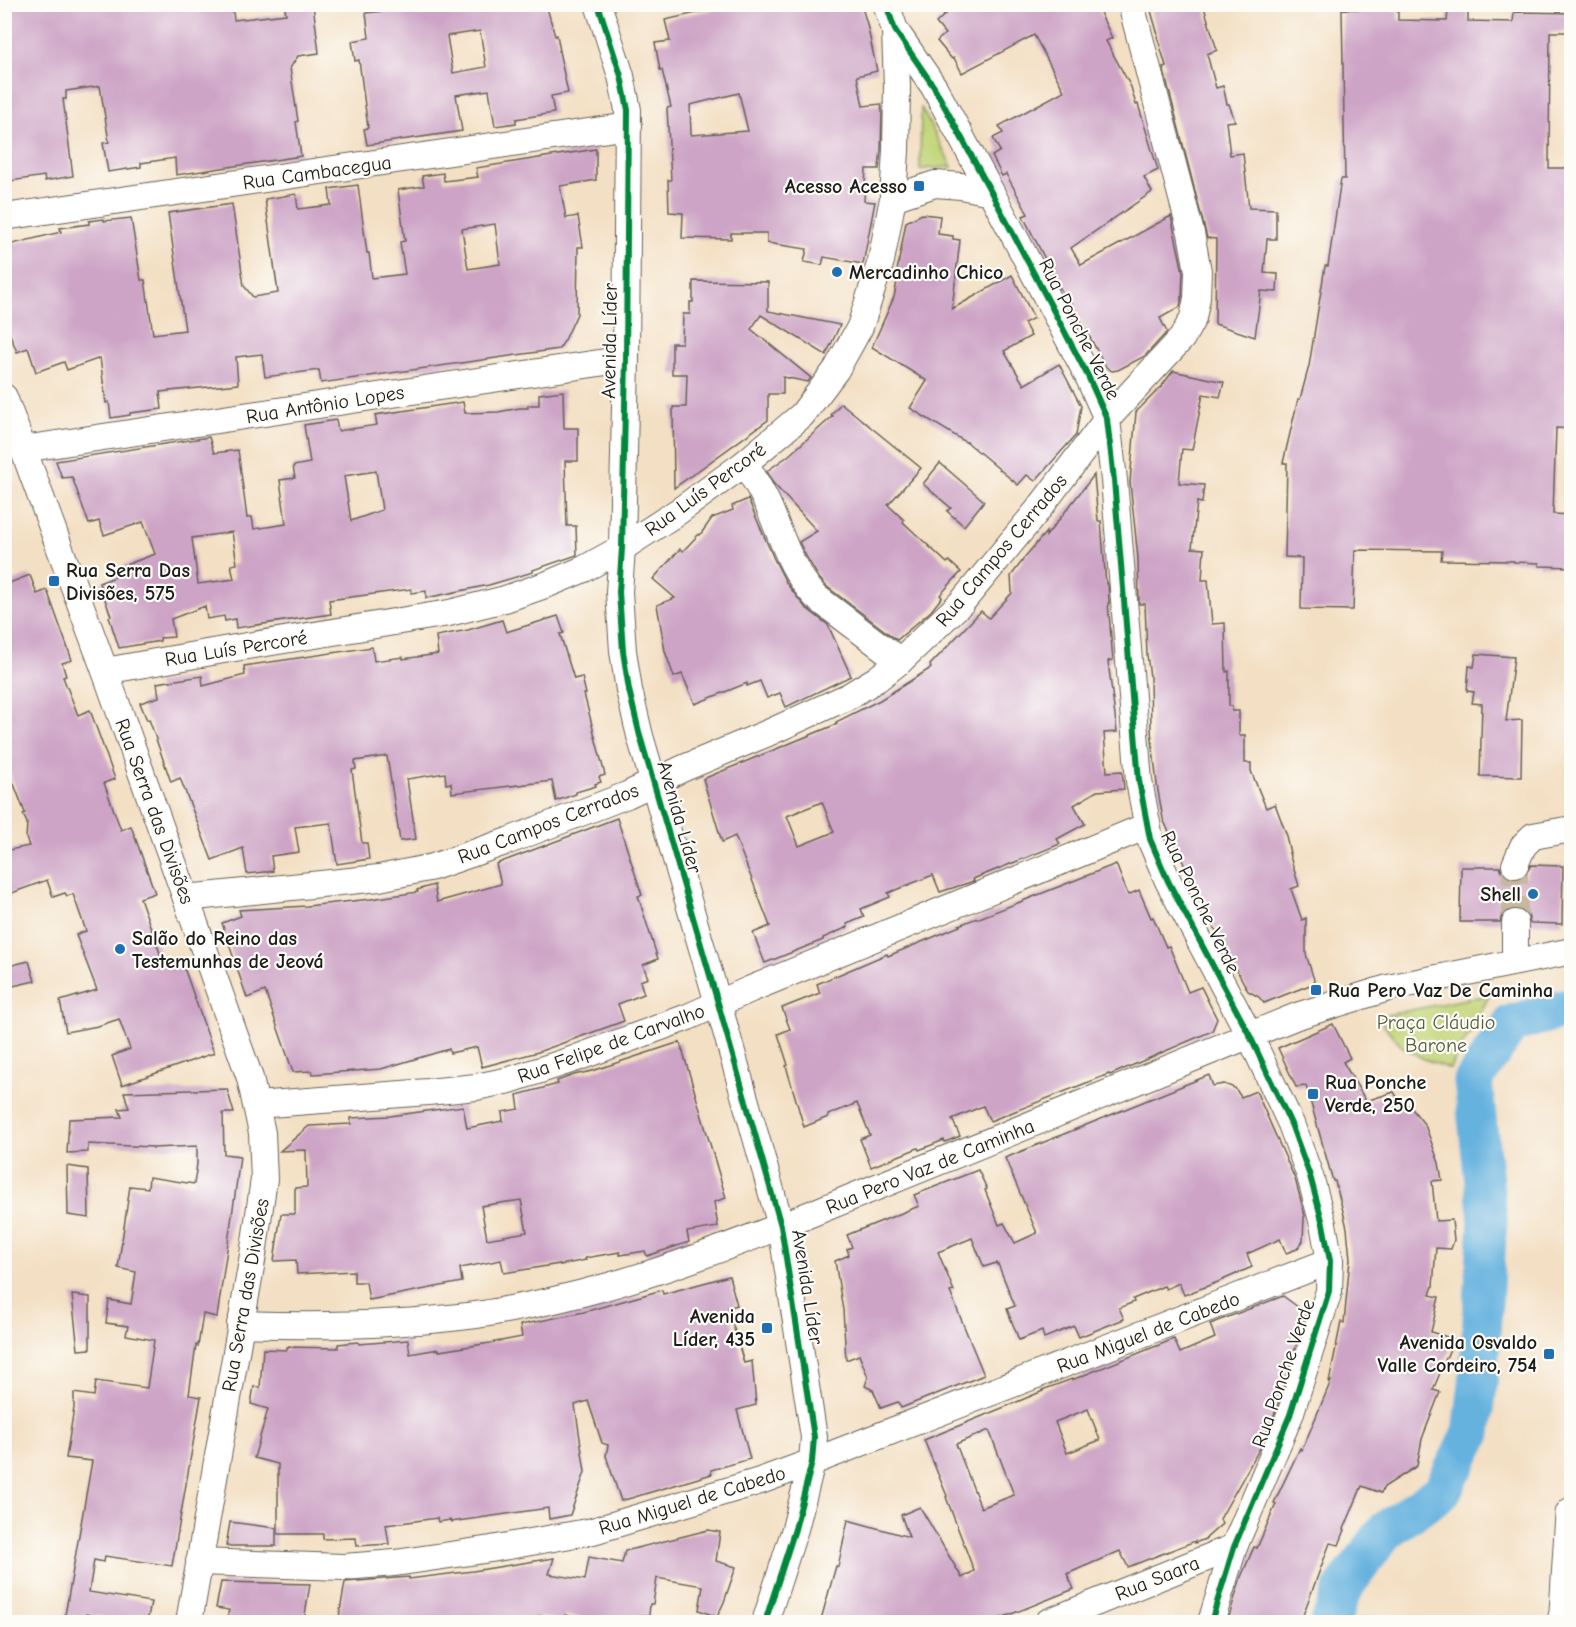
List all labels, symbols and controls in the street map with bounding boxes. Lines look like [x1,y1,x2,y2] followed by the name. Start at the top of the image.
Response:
[241,151,393,194] street label: Rua Cambacegua
[785,175,907,198] place label: Acesso Acesso
[912,179,926,193] marker: Acesso Acesso
[1034,255,1125,404] street label: Rua Ponche Verde
[849,261,1003,284] place label: Mercadinho Chico
[830,265,844,279] marker: Mercadinho Chico
[597,283,622,399] street label: Avenida Líder
[244,381,406,428] street label: Rua Antônio Lopes
[640,438,770,541] street label: Rua Luís Percoré
[931,469,1072,631] street label: Rua Campos Cerrados
[66,559,190,605] place label: Rua Serra Das Divisões, 575
[47,574,61,588] marker: Rua Serra Das Divisões, 575
[163,626,309,671] street label: Rua Luís Percoré
[110,715,199,907] street label: Rua Serra das Divisões
[652,758,707,876] street label: Avenida Líder
[455,778,642,869] street label: Rua Campos Cerrados
[1156,827,1245,977] street label: Rua Ponche Verde
[1480,883,1521,906] place label: Shell
[1526,887,1540,901] marker: Shell
[132,927,324,973] place label: Salão do Reino das Testemunhas de Jeová
[113,942,127,956] marker: Salão do Reino das Testemunhas de Jeová
[1328,979,1553,1002] place label: Rua Pero Vaz De Caminha
[1309,983,1323,997] marker: Rua Pero Vaz De Caminha
[514,999,708,1088] street label: Rua Felipe de Carvalho
[1377,1011,1495,1057] park label: Praça Cláudio Barone
[1325,1071,1427,1117] place label: Rua Ponche Verde, 250
[1306,1087,1320,1101] marker: Rua Ponche Verde, 250
[823,1114,1038,1219] street label: Rua Pero Vaz de Caminha
[217,1197,274,1394] street label: Rua Serra das Divisões
[787,1228,828,1346] street label: Avenida Líder
[1053,1287,1243,1378] street label: Rua Miguel de Cabedo
[1247,1296,1320,1451] street label: Rua Ponche Verde
[673,1305,755,1351] place label: Avenida Líder, 435
[760,1321,774,1335] marker: Avenida Líder, 435
[1378,1331,1537,1377] place label: Avenida Osvaldo Valle Cordeiro, 754
[1542,1347,1556,1361] marker: Avenida Osvaldo Valle Cordeiro, 754
[596,1461,788,1540] street label: Rua Miguel de Cabedo
[1112,1551,1203,1606] street label: Rua Saara

